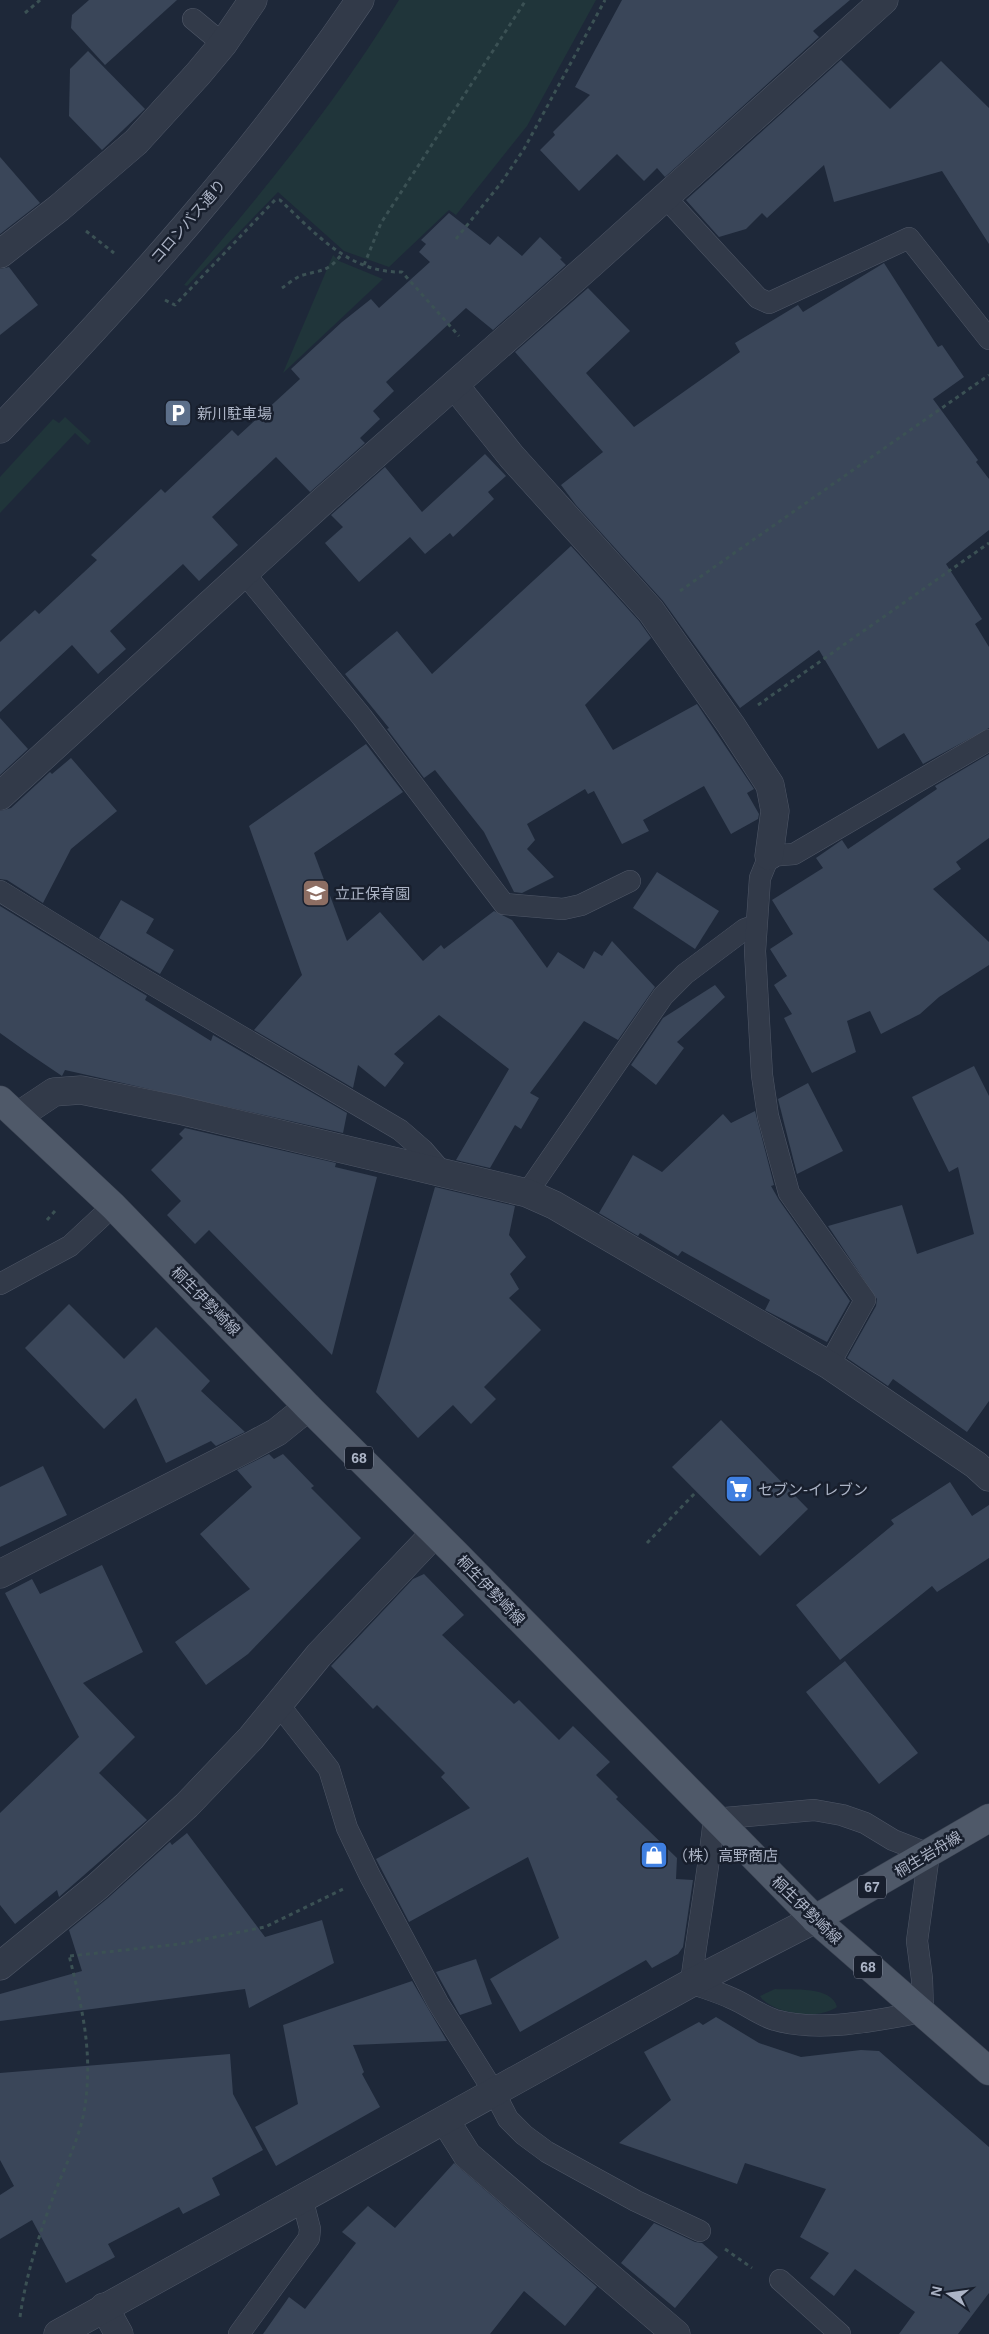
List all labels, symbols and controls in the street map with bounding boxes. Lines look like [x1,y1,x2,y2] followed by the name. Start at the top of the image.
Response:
[147,176,229,266] street label: コロンバス通り
[163,398,193,428] parking icon: 新川駐車場
[197,405,272,422] place label: 新川駐車場
[301,878,331,908] school or university icon: 立正保育園
[335,885,410,902] place label: 立正保育園
[168,1263,244,1339] street label: 桐生伊勢崎線
[345,1446,373,1470] road number: 68
[724,1474,754,1504] supermarket icon: セブン-イレブン
[758,1481,868,1498] place label: セブン-イレブン
[454,1552,528,1628] street label: 桐生伊勢崎線
[891,1827,965,1881] street label: 桐生岩舟線
[639,1840,669,1870] shop icon: （株）高野商店
[673,1847,778,1864] place label: （株）高野商店
[769,1873,845,1947] street label: 桐生伊勢崎線
[858,1875,886,1898] road number: 67
[854,1955,882,1978] road number: 68
[924,2269,974,2319] north arrow
[927,2284,945,2298] text: N

